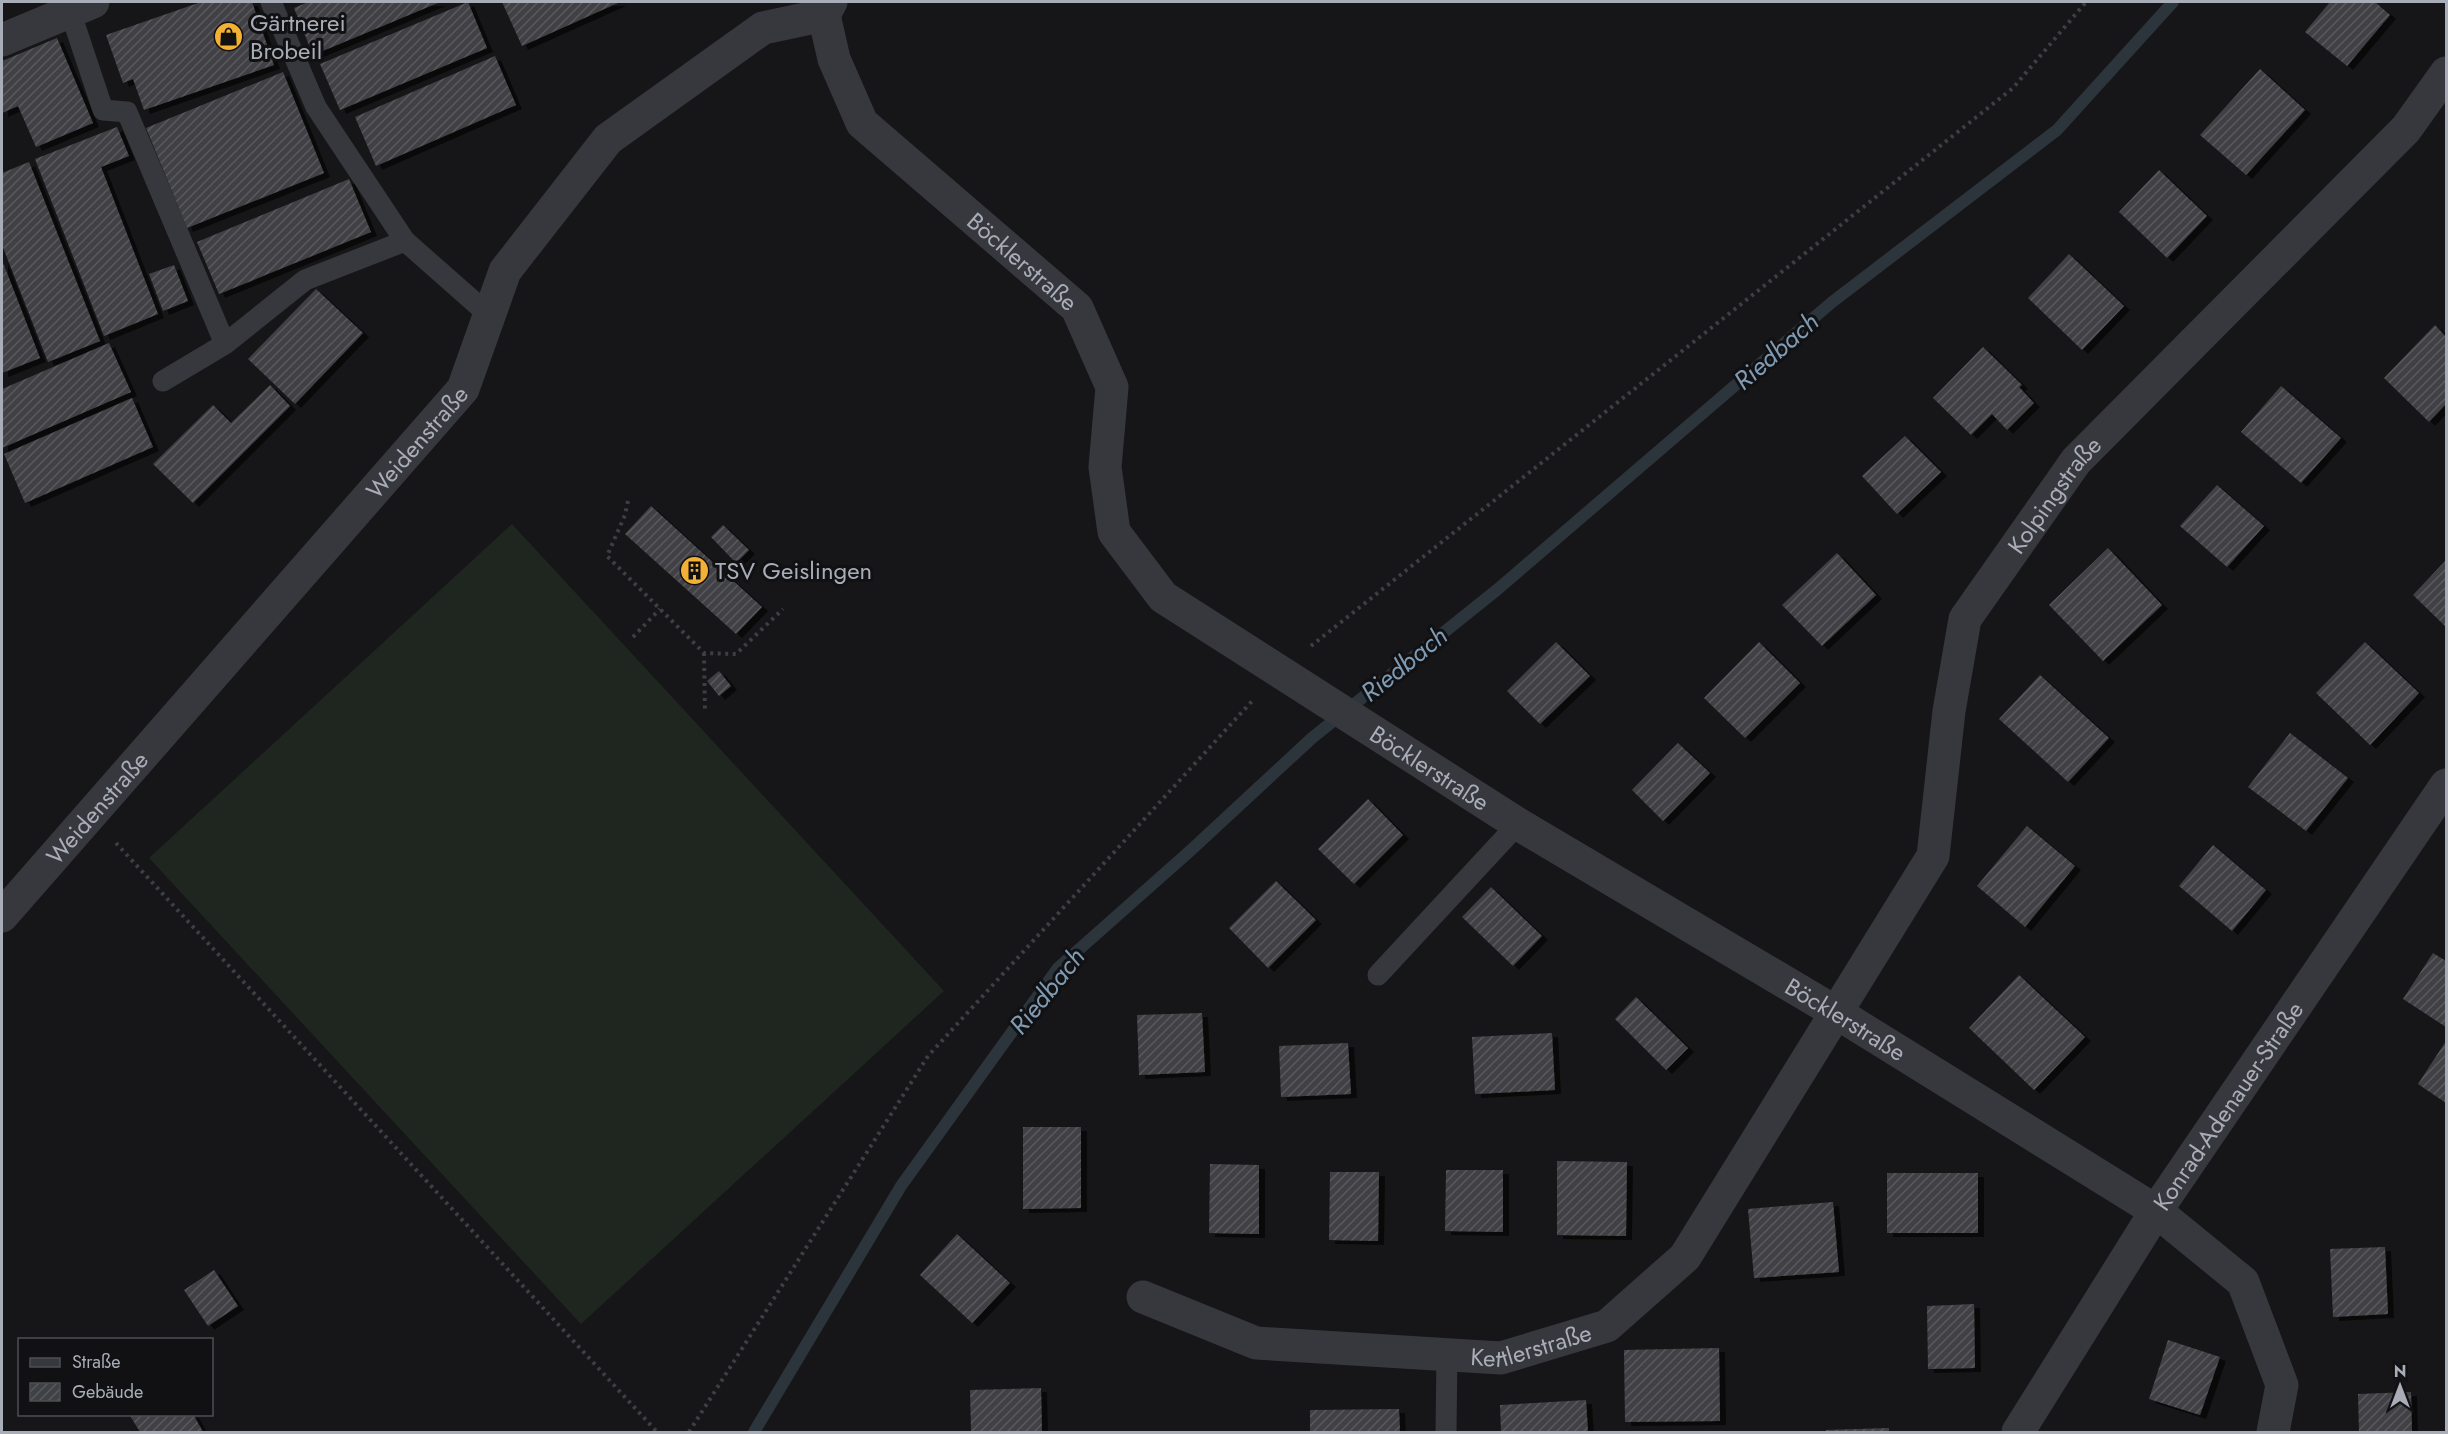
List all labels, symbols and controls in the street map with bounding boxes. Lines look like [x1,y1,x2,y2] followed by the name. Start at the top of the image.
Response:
[250,5,346,68] place label: Gärtnerei Brobeil
[213,20,245,52] shop icon: Gärtnerei Brobeil
[960,204,1086,319] street label: Böcklerstraße
[1725,303,1827,399] water label: Riedbach
[357,377,476,506] street label: Weidenstraße
[1999,428,2109,561] street label: Kolpingstraße
[715,553,872,588] place label: TSV Geislingen
[678,554,710,586] building icon: TSV Geislingen
[1352,617,1456,711] water label: Riedbach
[1363,716,1496,819] street label: Böcklerstraße
[37,743,156,872] street label: Weidenstraße
[1000,939,1094,1043] water label: Riedbach
[1779,969,1913,1069] street label: Böcklerstraße
[2144,994,2311,1217] street label: Konrad-Adenauer-Straße
[1469,1314,1596,1376] street label: Kettlerstraße
[18,1338,213,1416] legend
[72,1349,120,1375] text: Straße
[2370,1356,2430,1416] north arrow
[2394,1360,2406,1383] text: N
[72,1379,143,1405] text: Gebäude

